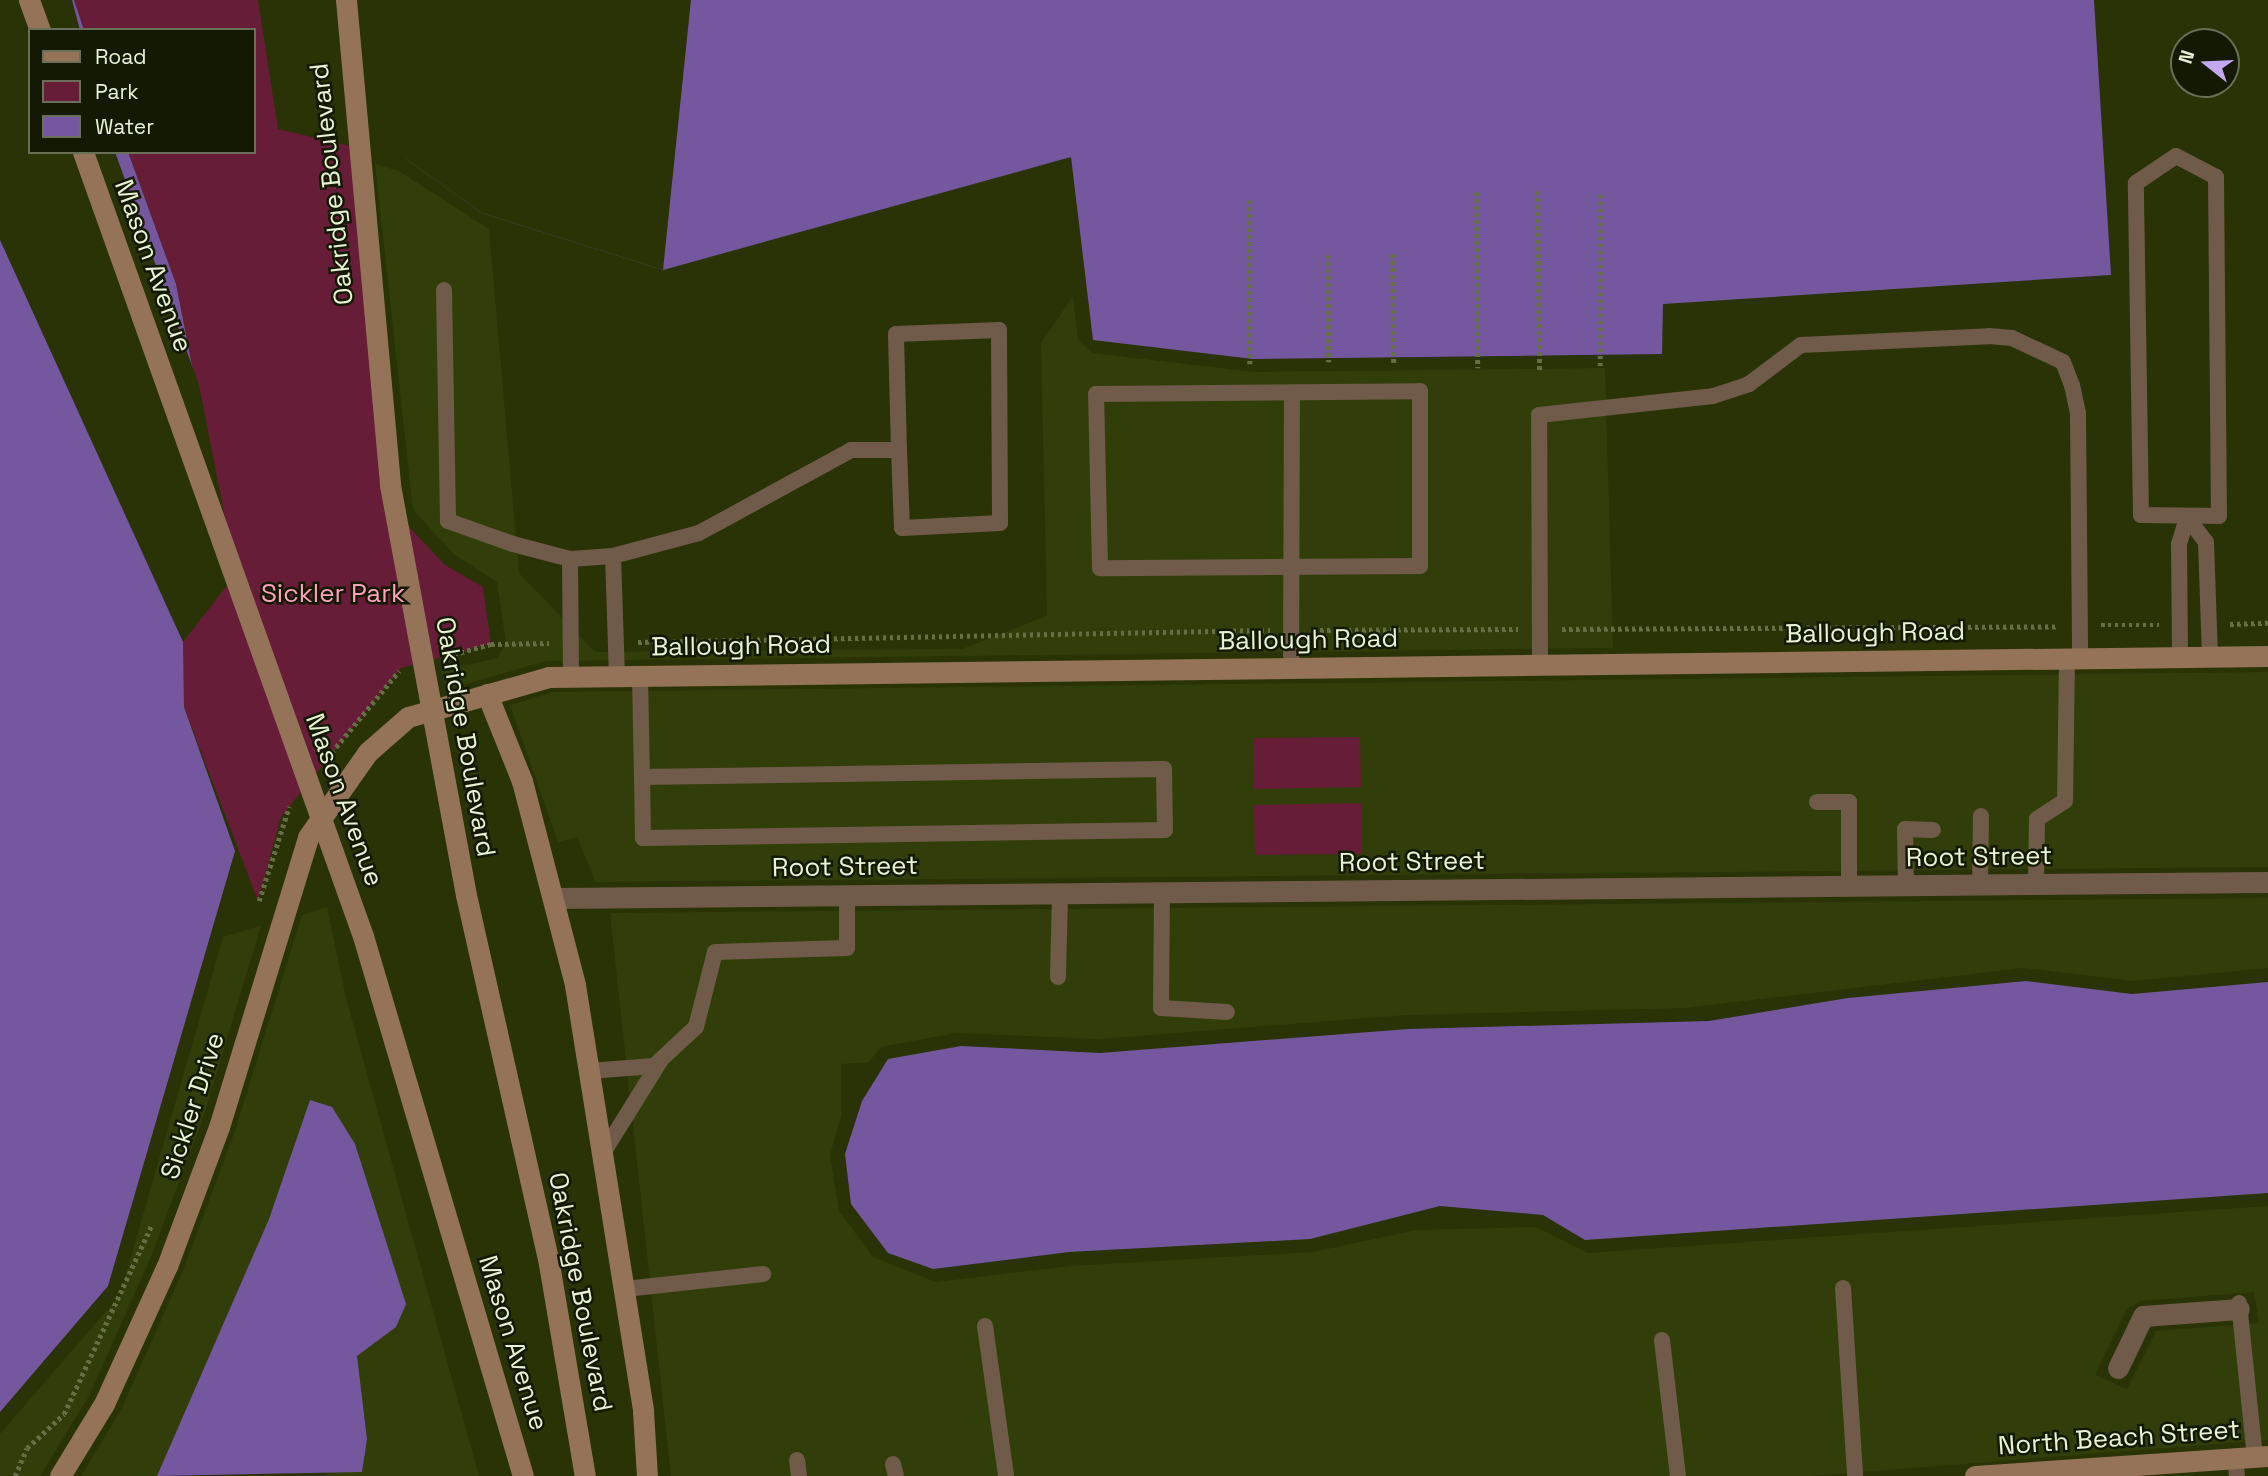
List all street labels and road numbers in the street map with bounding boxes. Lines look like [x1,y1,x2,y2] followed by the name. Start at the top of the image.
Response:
[304,62,360,306] street label: Oakridge Boulevard
[107,175,199,357] street label: Mason Avenue
[429,615,501,859] street label: Oakridge Boulevard
[1785,616,1965,650] street label: Ballough Road
[1218,623,1398,657] street label: Ballough Road
[651,629,831,663] street label: Ballough Road
[298,709,390,891] street label: Mason Avenue
[1906,840,2052,874] street label: Root Street
[1339,845,1485,879] street label: Root Street
[772,850,918,884] street label: Root Street
[155,1029,231,1183] street label: Sickler Drive
[541,1170,619,1414] street label: Oakridge Boulevard
[472,1252,554,1434] street label: Mason Avenue
[1997,1414,2241,1462] street label: North Beach Street

